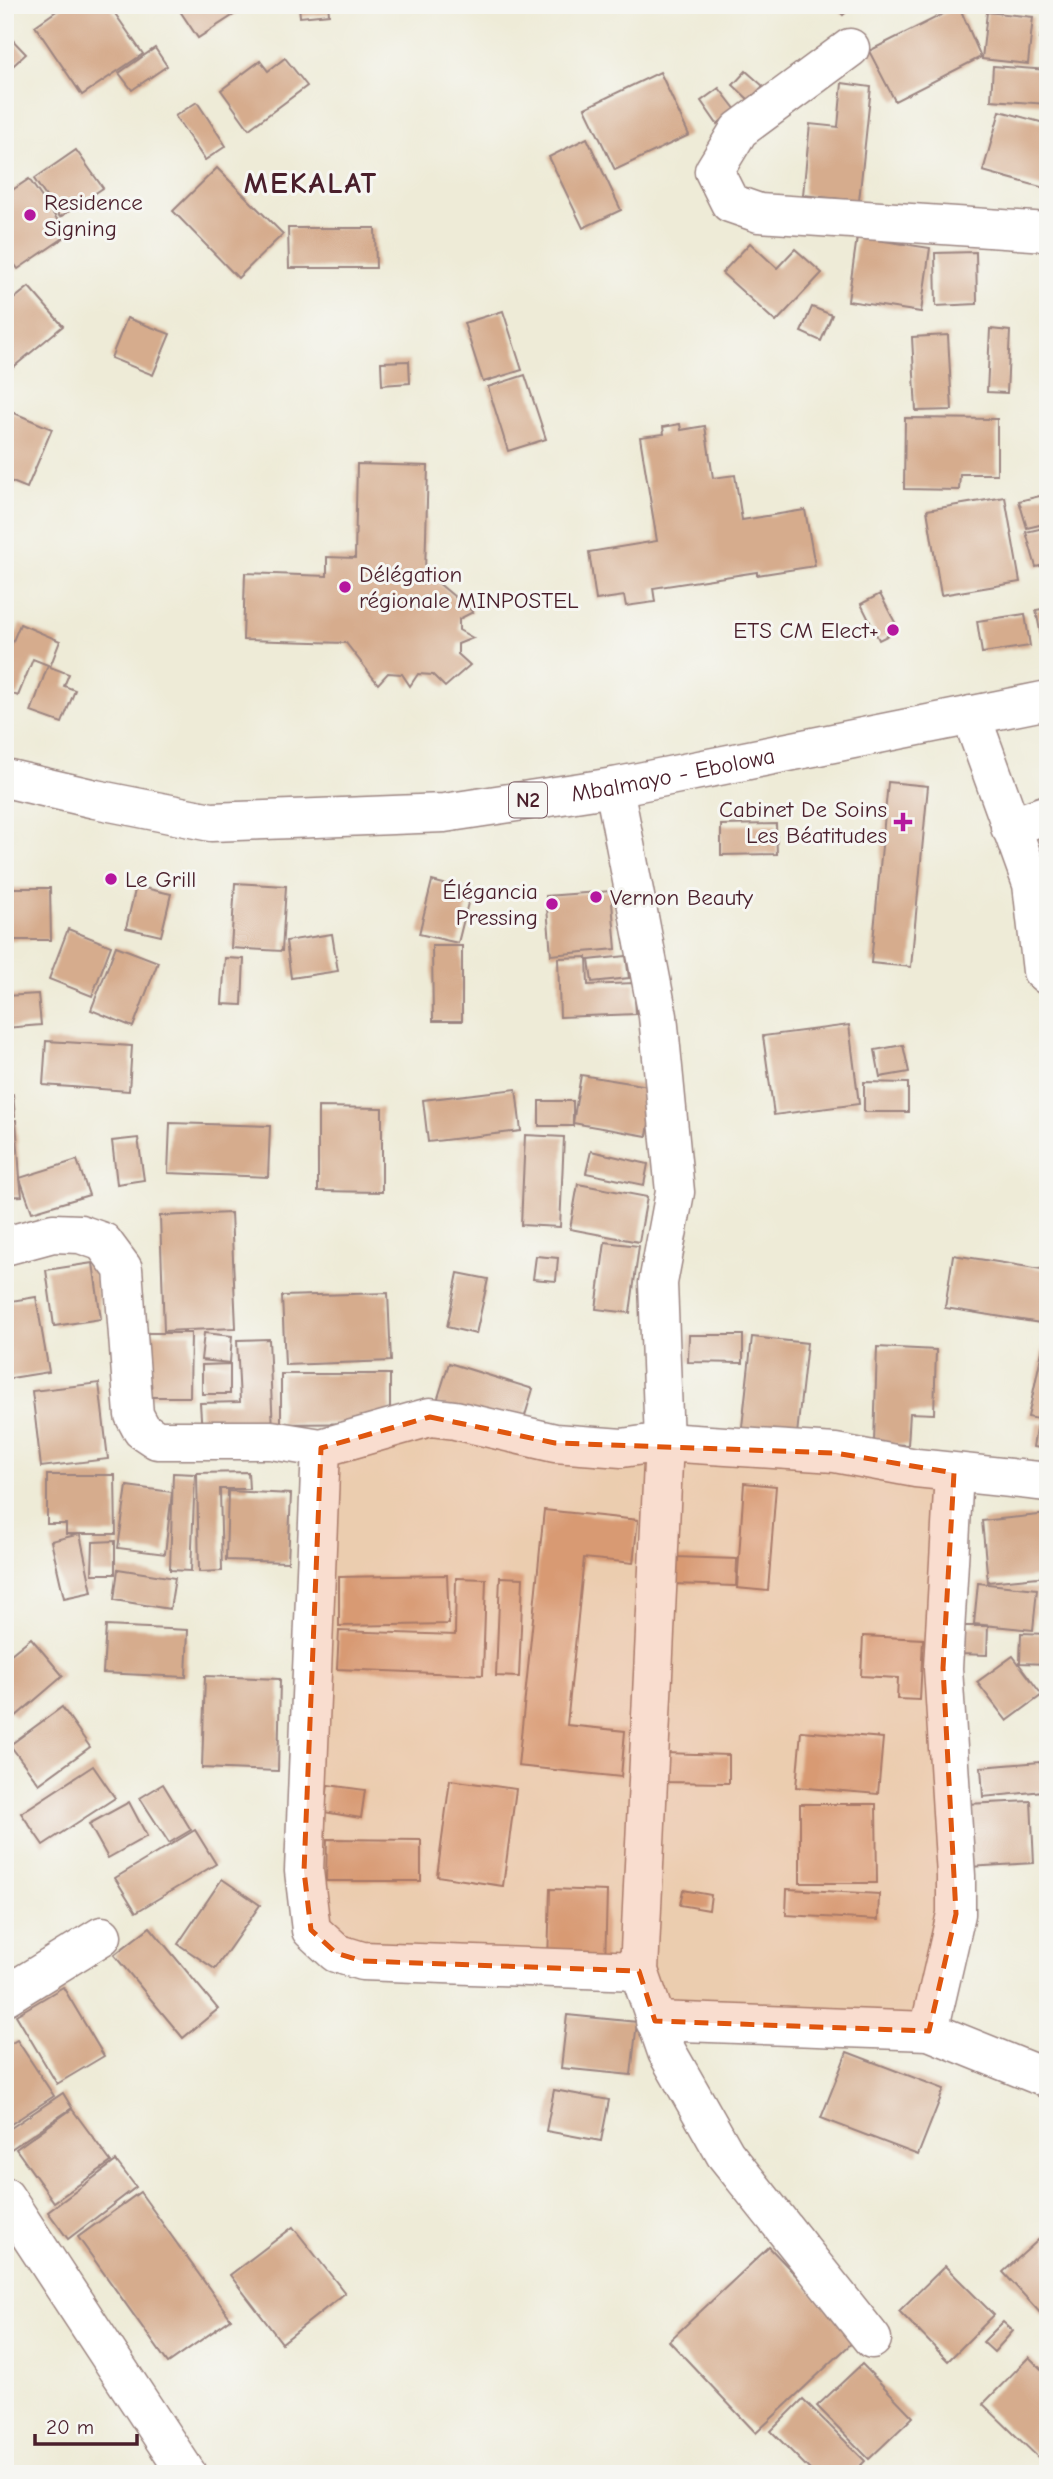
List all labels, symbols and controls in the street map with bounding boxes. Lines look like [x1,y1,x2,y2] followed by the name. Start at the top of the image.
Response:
[244,166,378,201] district label: MEKALAT
[44,189,143,242] place label: Residence Signing
[22,207,38,223] marker: Residence Signing
[359,561,579,614] place label: Délégation régionale MINPOSTEL
[337,579,353,595] marker: Délégation régionale MINPOSTEL
[733,617,879,644] place label: ETS CM Elect+
[885,622,901,638] marker: ETS CM Elect+
[569,742,777,807] street label: Mbalmayo - Ebolowa
[509,782,547,818] road number: N2
[719,796,887,849] place label: Cabinet De Soins Les Béatitudes
[893,812,913,832] marker: Cabinet De Soins Les Béatitudes
[125,866,196,893] place label: Le Grill
[103,871,119,887] marker: Le Grill
[443,878,538,931] place label: Élégancia Pressing
[610,884,754,911] place label: Vernon Beauty
[588,889,604,905] marker: Vernon Beauty
[544,896,560,912] marker: Élégancia Pressing
[35,2402,136,2446] scale bar
[46,2415,94,2439] text: 20 m

